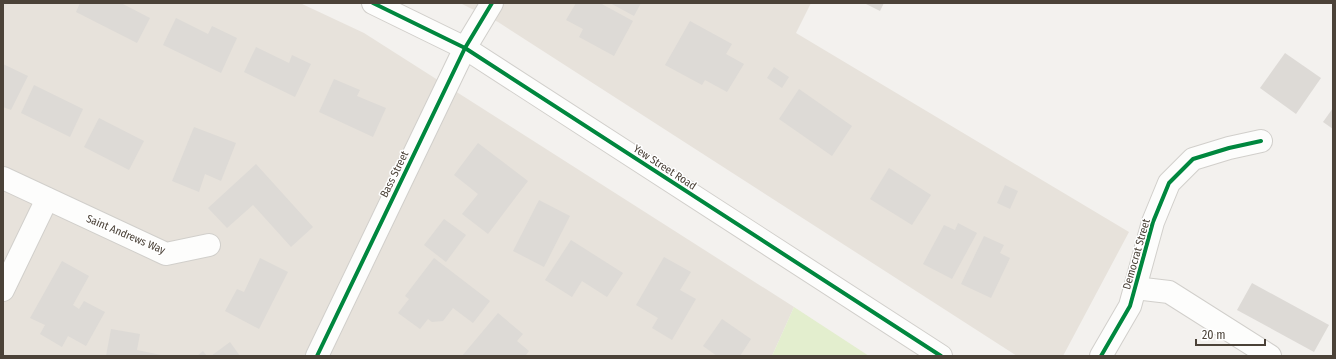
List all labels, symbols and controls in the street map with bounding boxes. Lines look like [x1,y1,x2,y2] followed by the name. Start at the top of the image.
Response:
[631,142,699,193] street label: Yew Street Road
[378,148,411,200] street label: Bass Street
[84,212,167,257] street label: Saint Andrews Way
[1120,217,1153,291] street label: Democrat Street
[1196,321,1265,347] scale bar
[1202,328,1226,342] text: 20 m

